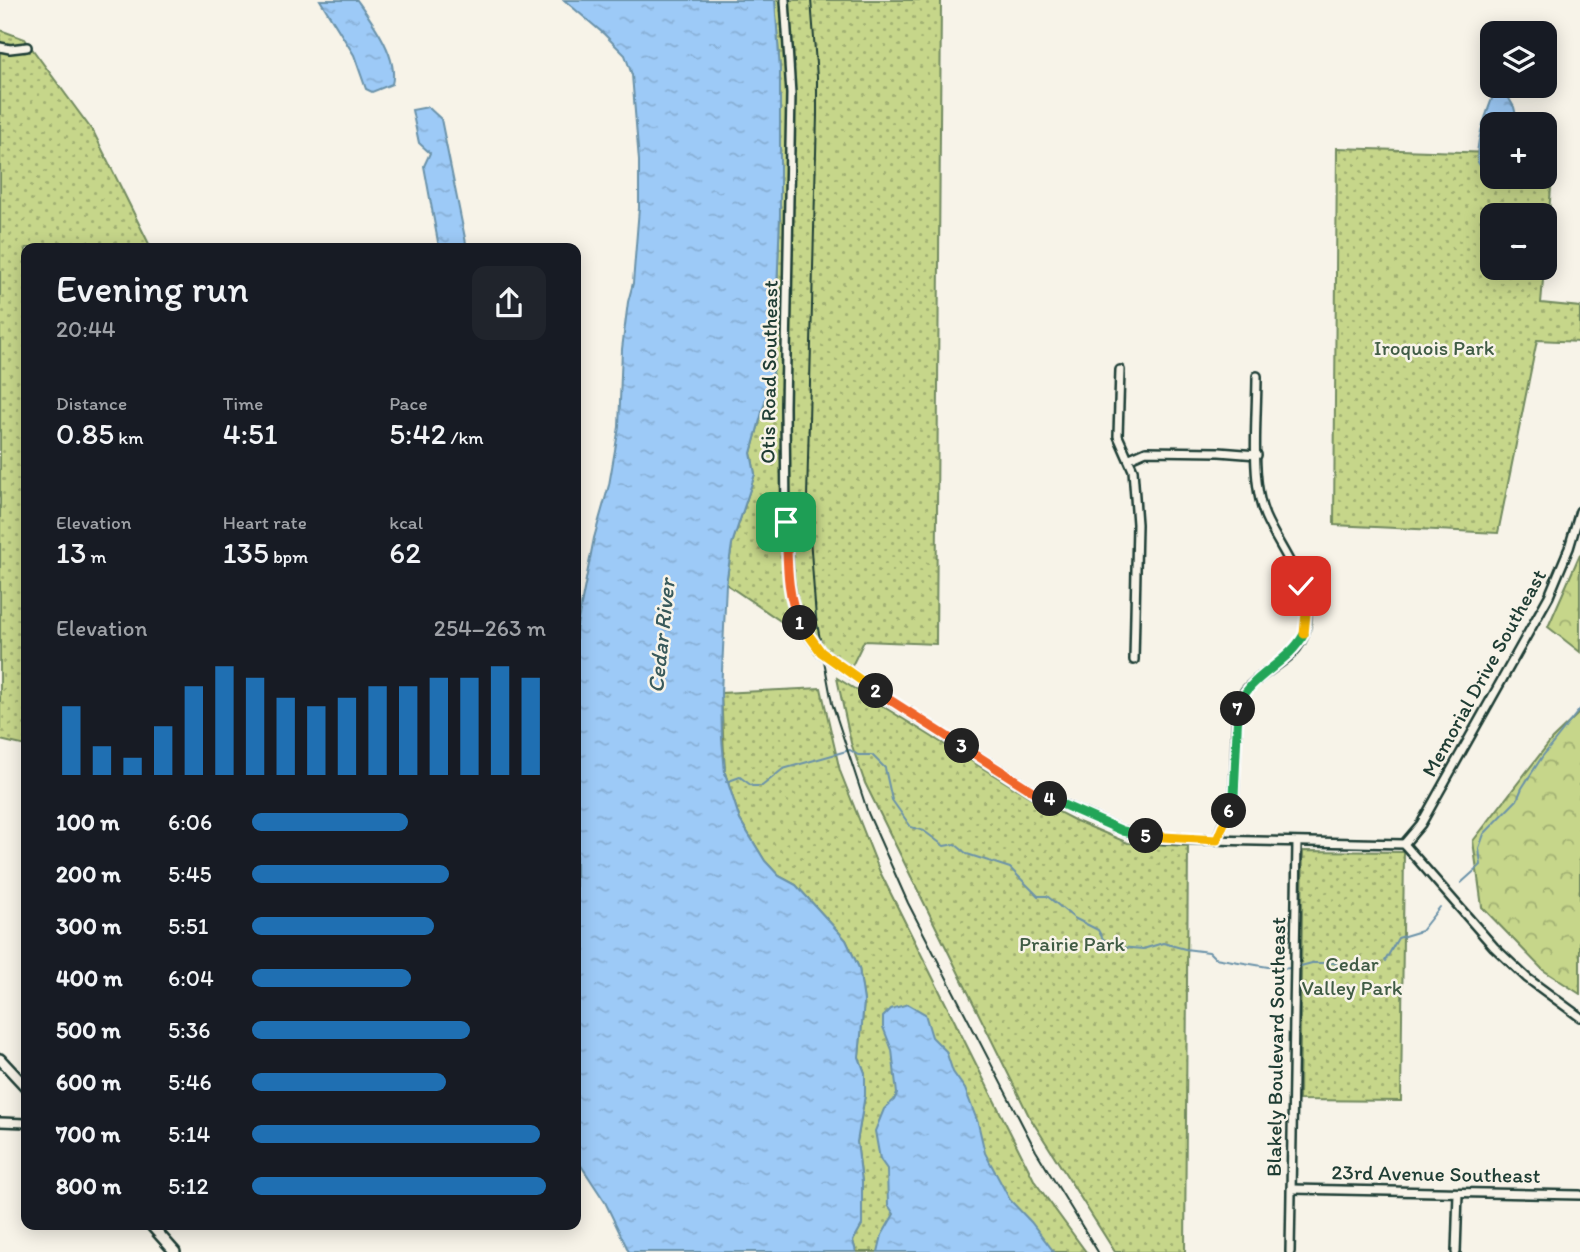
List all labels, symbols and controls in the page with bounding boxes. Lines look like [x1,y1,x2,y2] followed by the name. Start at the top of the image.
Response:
[1480,21,1557,280] map controls
[1480,21,1557,98] button: layers
[1480,112,1557,189] button: +
[1480,203,1557,280] button: −
[56,266,249,312] text: Evening run
[472,266,546,340] button: share
[754,280,783,464] street label: Otis Road Southeast
[56,315,116,343] text: 20:44
[1374,335,1495,360] park label: Iroquois Park
[56,392,127,415] text: Distance
[223,392,263,415] text: Time
[389,392,427,415] text: Pace
[56,415,114,452] text: 0.85
[223,415,278,452] text: 4:51
[389,415,446,452] text: 5:42
[114,426,143,449] text: km
[446,426,484,449] text: /km
[756,492,816,552] pin
[767,503,805,541] icon: arrive
[56,511,132,534] text: Elevation
[223,511,307,534] text: Heart rate
[389,511,423,534] text: kcal
[56,534,86,571] text: 13
[223,534,269,571] text: 135
[389,534,421,571] text: 62
[86,545,107,568] text: m
[269,545,308,568] text: bpm
[1271,556,1331,616] pin
[1416,565,1551,781] street label: Memorial Drive Southeast
[1282,567,1320,605] icon: check
[641,575,681,694] water label: Cedar River
[782,606,818,640] pin: 1
[795,611,804,634] text: 1
[56,614,147,642] text: Elevation
[434,614,546,642] text: 254–263 m
[858,674,894,708] pin: 2
[871,679,881,702] text: 2
[1220,692,1256,726] pin: 7
[1233,697,1242,720] text: 7
[944,728,979,764] pin: 3
[956,734,967,757] text: 3
[1032,782,1068,816] pin: 4
[1044,787,1055,810] text: 4
[1212,794,1246,828] pin: 6
[1223,799,1234,822] text: 6
[56,808,120,836] text: 100 m
[168,808,212,836] text: 6:06
[1128,818,1164,854] pin: 5
[1141,824,1150,847] text: 5
[56,860,121,888] text: 200 m
[168,860,212,888] text: 5:45
[56,912,121,940] text: 300 m
[168,912,208,940] text: 5:51
[1261,917,1290,1177] street label: Blakely Boulevard Southeast
[1019,931,1125,956] park label: Prairie Park
[1302,951,1403,1000] park label: Cedar Valley Park
[56,964,123,992] text: 400 m
[168,964,214,992] text: 6:04
[56,1016,121,1044] text: 500 m
[168,1016,210,1044] text: 5:36
[56,1068,121,1096] text: 600 m
[168,1068,212,1096] text: 5:46
[56,1120,120,1148] text: 700 m
[168,1120,210,1148] text: 5:14
[1331,1159,1541,1188] street label: 23rd Avenue Southeast
[56,1172,121,1200] text: 800 m
[168,1172,208,1200] text: 5:12

